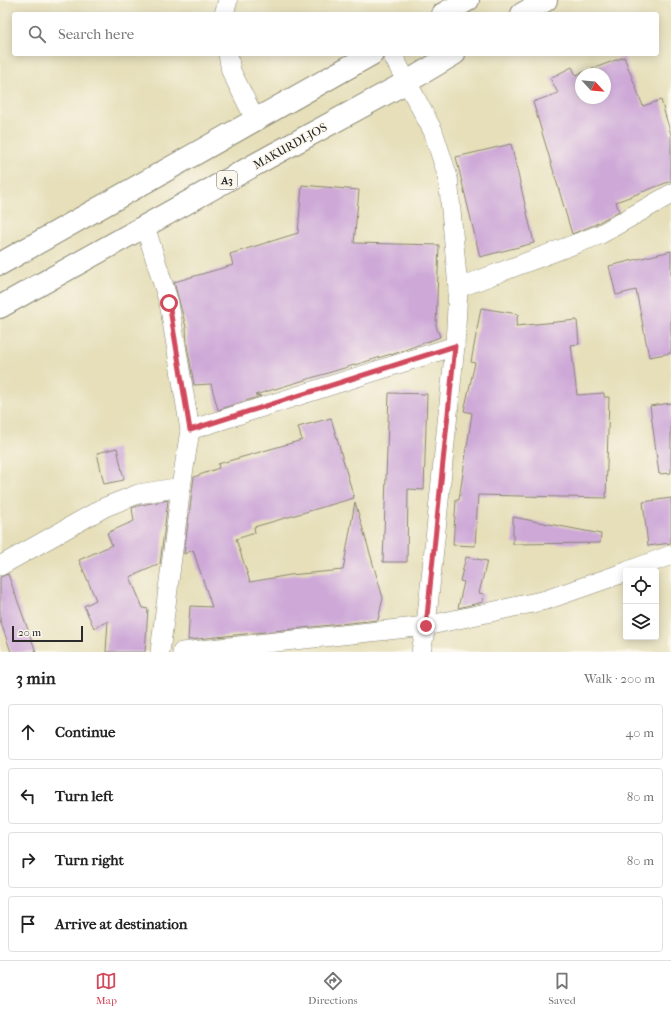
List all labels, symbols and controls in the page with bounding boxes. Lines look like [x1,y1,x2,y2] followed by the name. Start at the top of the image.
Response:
[12,12,659,56] search box
[26,23,48,45] icon: search
[58,25,134,43] text: Search here
[575,68,611,104] north arrow
[251,120,329,172] street label: MAKURDI-JOS
[217,171,237,189] road number: A3
[160,294,178,312] route start
[623,568,659,640] map controls
[623,568,659,604] button: locate
[623,604,659,640] button: layers
[417,617,435,635] route end
[12,624,83,643] scale bar
[18,626,41,639] text: 20 m
[16,668,56,688] text: 3 min
[584,671,655,686] text: Walk · 200 m
[17,721,39,743] icon: ahead
[55,723,115,741] text: Continue
[626,725,654,740] text: 40 m
[17,785,39,807] icon: left
[55,787,113,805] text: Turn left
[627,789,654,804] text: 80 m
[17,849,39,871] icon: right
[55,851,124,869] text: Turn right
[627,853,654,868] text: 80 m
[17,913,39,935] icon: arrive
[55,915,187,933] text: Arrive at destination
[95,970,117,1007] tab: Map
[308,970,358,1007] tab: Directions
[548,970,576,1007] tab: Saved

